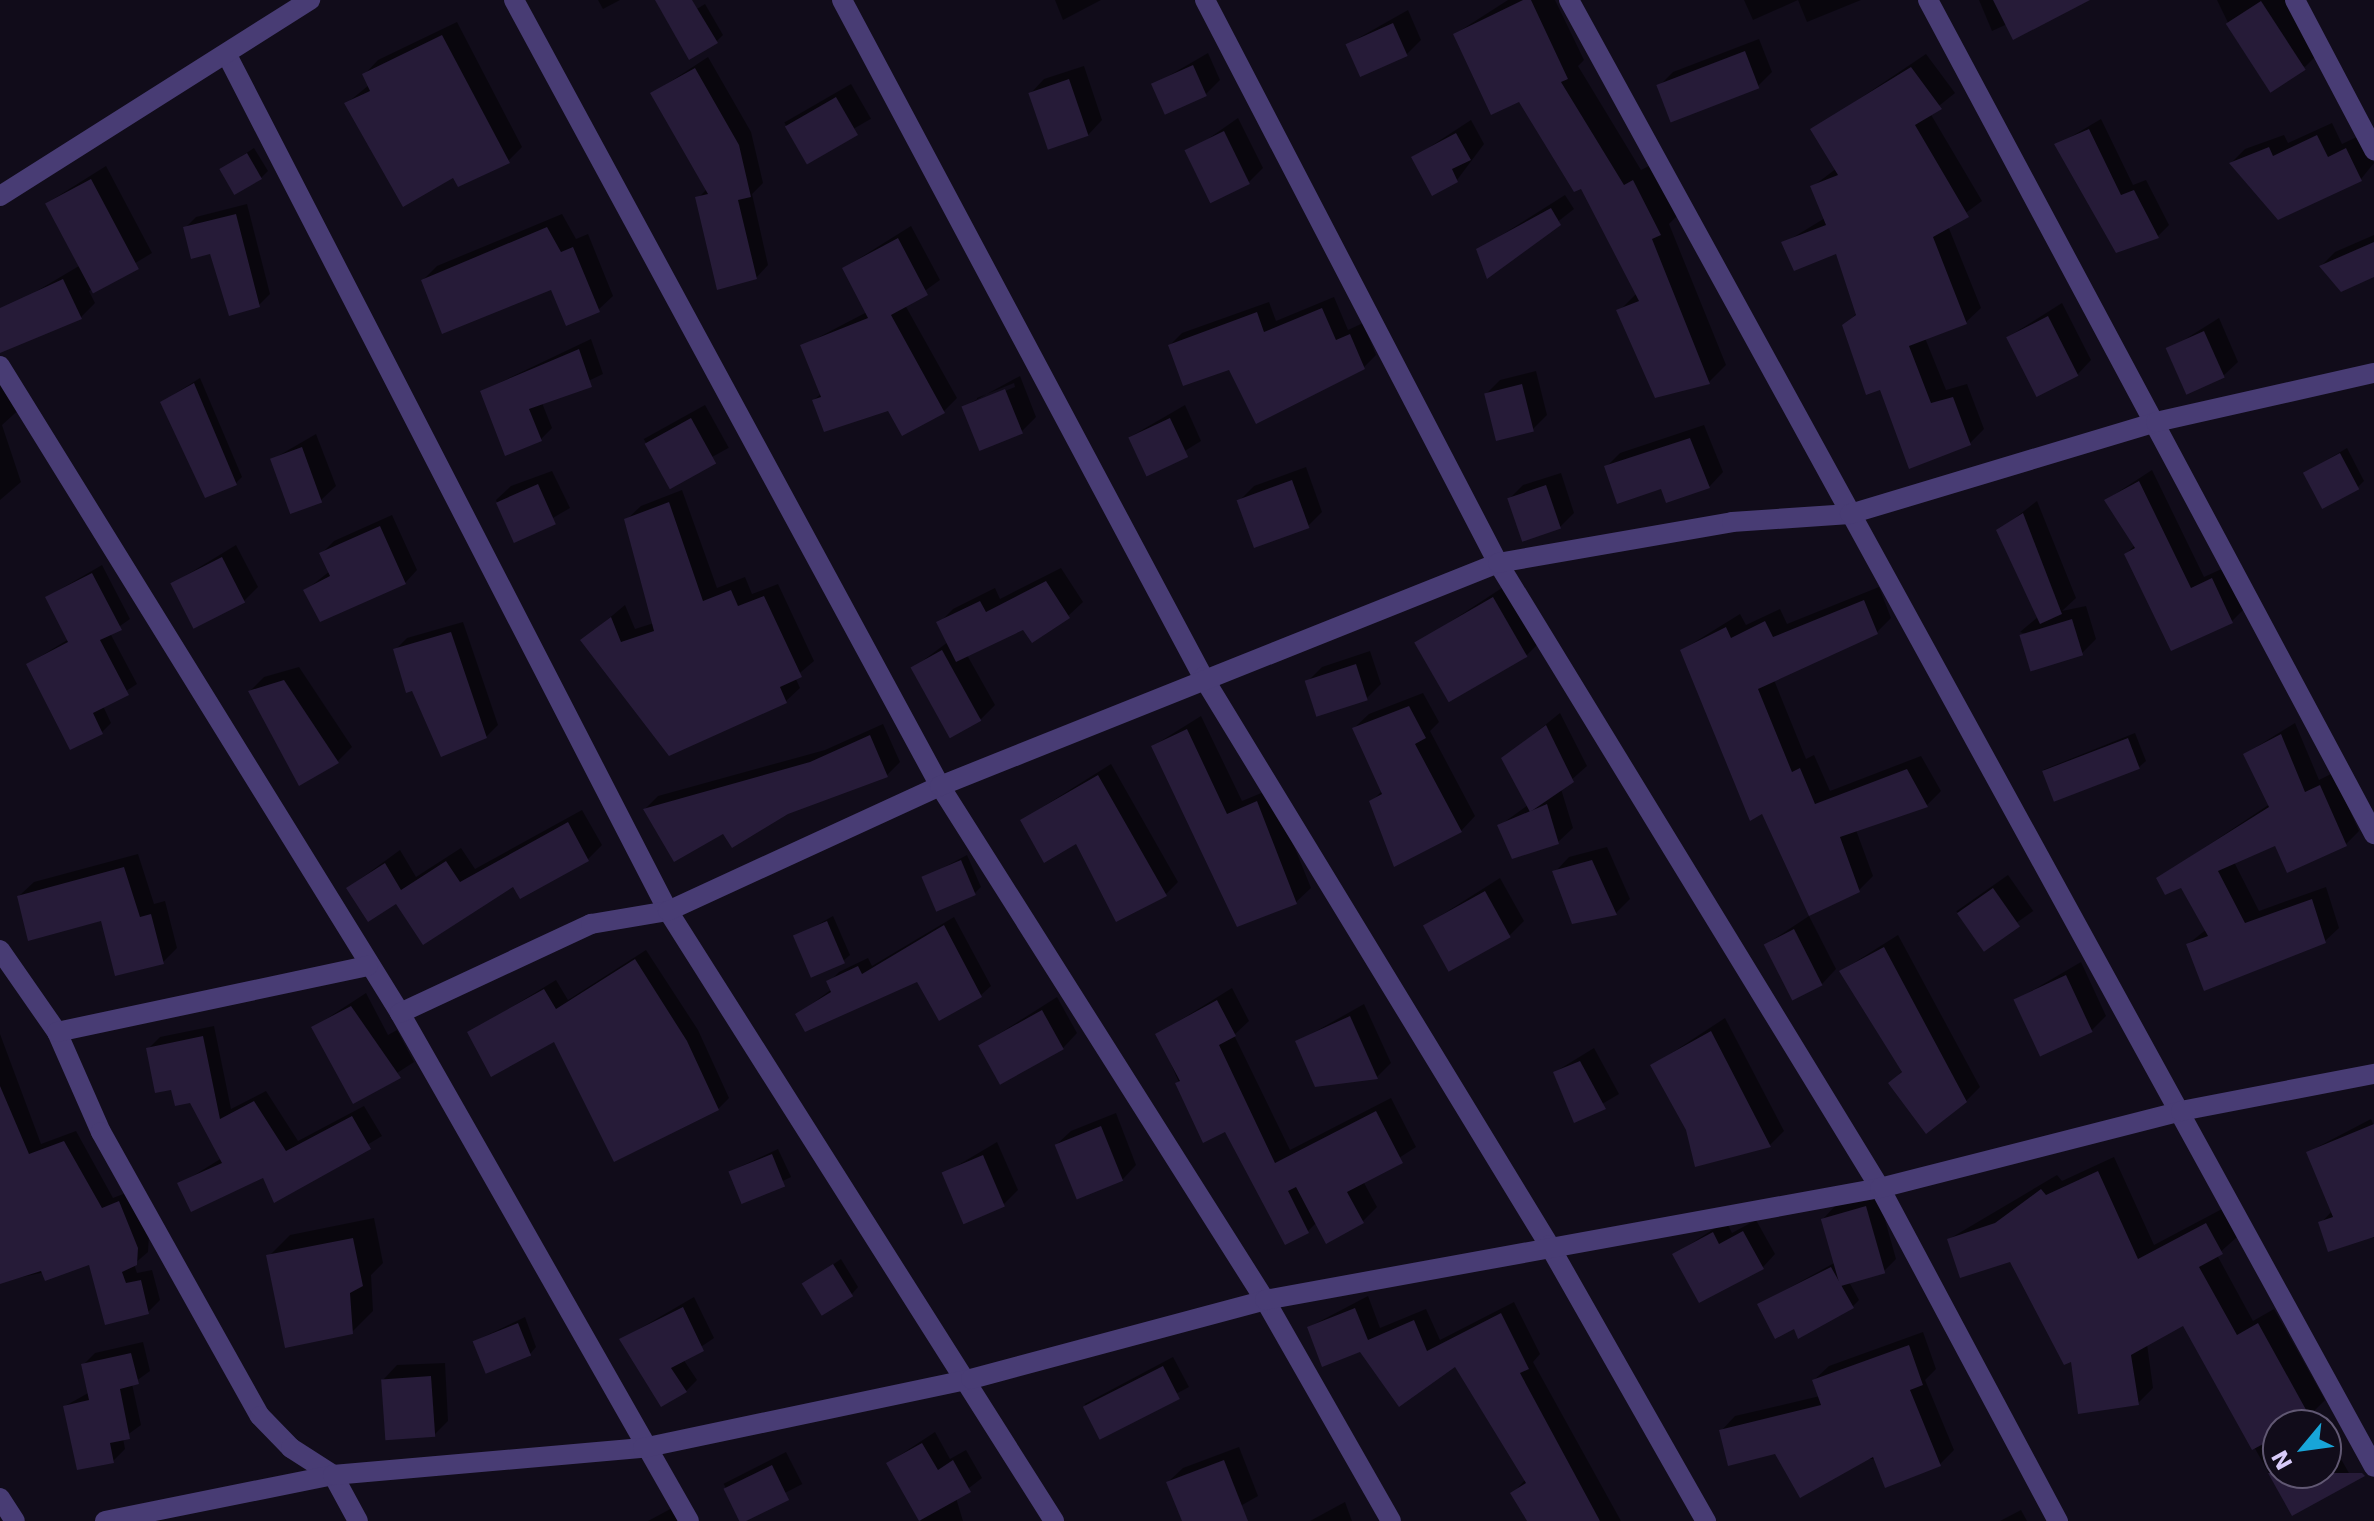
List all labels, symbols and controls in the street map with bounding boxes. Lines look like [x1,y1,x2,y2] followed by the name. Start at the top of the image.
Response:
[2262,1409,2342,1489] north arrow
[2267,1446,2298,1474] text: N

